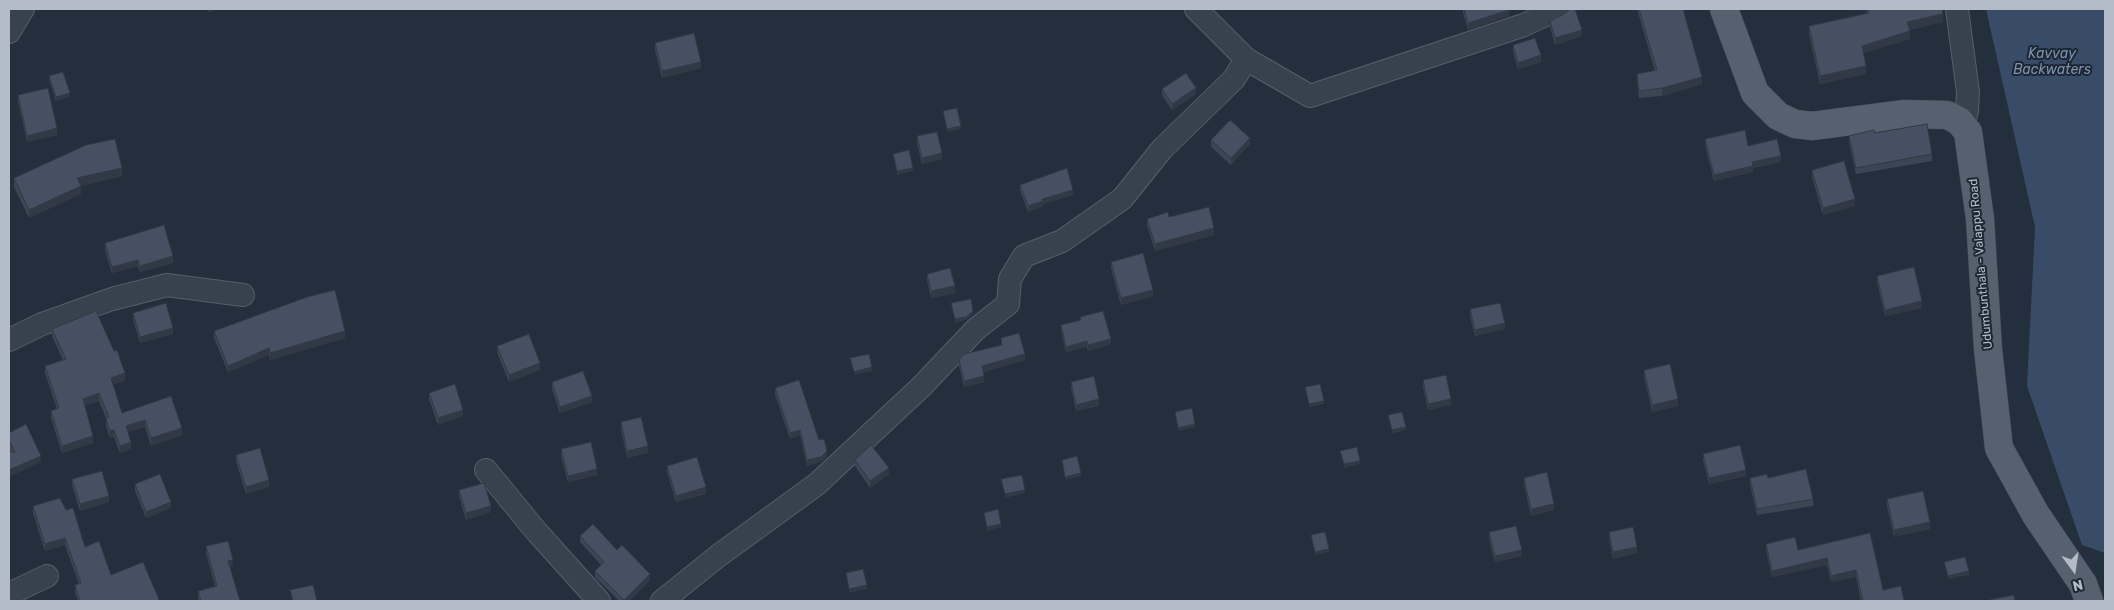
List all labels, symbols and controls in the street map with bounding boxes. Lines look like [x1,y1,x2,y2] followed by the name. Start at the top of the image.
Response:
[2013,46,2091,78] water label: Kavvay Backwaters
[1966,178,1996,350] street label: Udumbunthala - Valappu Road
[2049,545,2099,595] north arrow
[2071,576,2085,595] text: N

